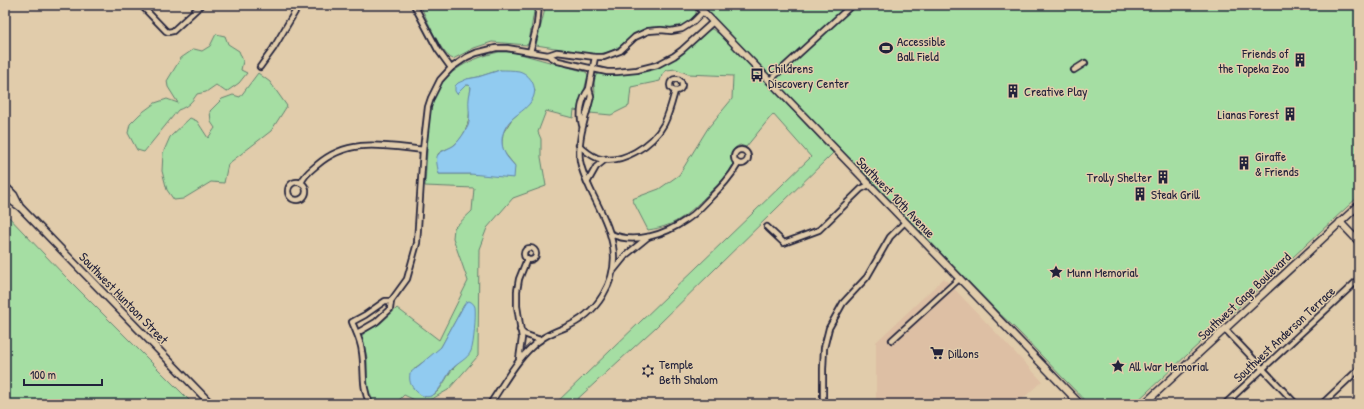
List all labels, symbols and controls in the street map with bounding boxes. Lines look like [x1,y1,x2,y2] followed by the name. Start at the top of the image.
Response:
[897,32,946,65] place label: Accessible Ball Field
[878,40,894,56] sports icon: Accessible Ball Field
[1218,44,1289,77] place label: Friends of the Topeka Zoo
[1292,52,1308,68] building icon: Friends of the Topeka Zoo
[768,59,849,92] place label: Childrens Discovery Center
[749,67,765,83] bus stop icon: Childrens Discovery Center
[1024,82,1088,100] place label: Creative Play
[1005,83,1021,99] building icon: Creative Play
[1217,105,1280,123] place label: Lianas Forest
[1282,106,1298,122] building icon: Lianas Forest
[1255,147,1299,180] place label: Giraffe & Friends
[853,152,939,242] street label: Southwest 10th Avenue
[1236,155,1252,171] building icon: Giraffe & Friends
[1087,168,1152,186] place label: Trolly Shelter
[1155,169,1171,185] building icon: Trolly Shelter
[1151,185,1200,203] place label: Steak Grill
[1132,186,1148,202] building icon: Steak Grill
[75,248,173,348] street label: Southwest Huntoon Street
[1193,248,1295,344] street label: Southwest Gage Boulevard
[1067,263,1139,281] place label: Munn Memorial
[1048,264,1064,280] place icon: Munn Memorial
[1229,282,1339,386] street label: Southwest Anderson Terrace
[948,344,979,362] place label: Dillons
[929,345,945,361] supermarket icon: Dillons
[659,355,718,388] place label: Temple Beth Shalom
[1129,357,1209,375] place label: All War Memorial
[1110,358,1126,374] place icon: All War Memorial
[24,361,102,387] scale bar
[640,363,656,379] synagogue icon: Temple Beth Shalom
[30,366,56,383] text: 100 m

